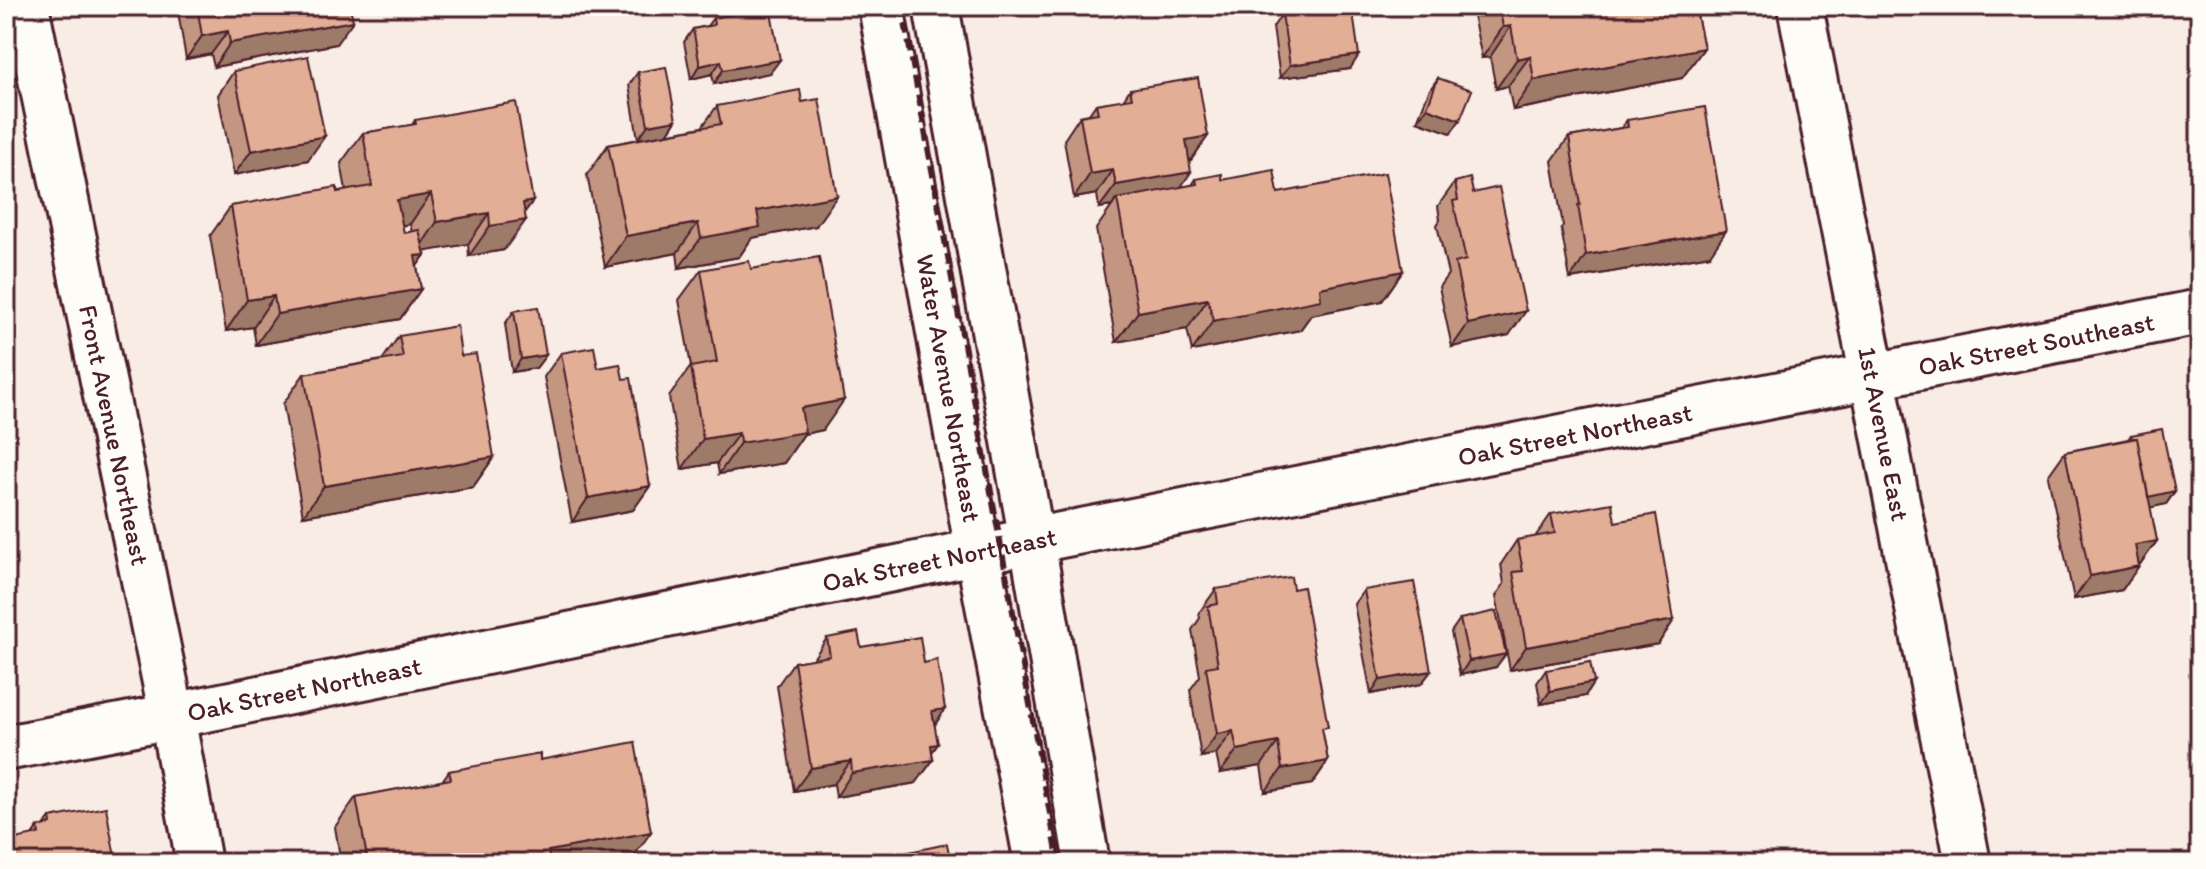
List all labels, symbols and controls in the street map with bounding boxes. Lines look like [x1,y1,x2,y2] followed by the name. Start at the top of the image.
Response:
[909,251,988,525] street label: Water Avenue Northeast
[72,302,157,568] street label: Front Avenue Northeast
[1915,305,2157,383] street label: Oak Street Southeast
[1851,344,1917,524] street label: 1st Avenue East
[1455,396,1695,473] street label: Oak Street Northeast
[819,520,1059,599] street label: Oak Street Northeast
[184,649,424,729] street label: Oak Street Northeast

